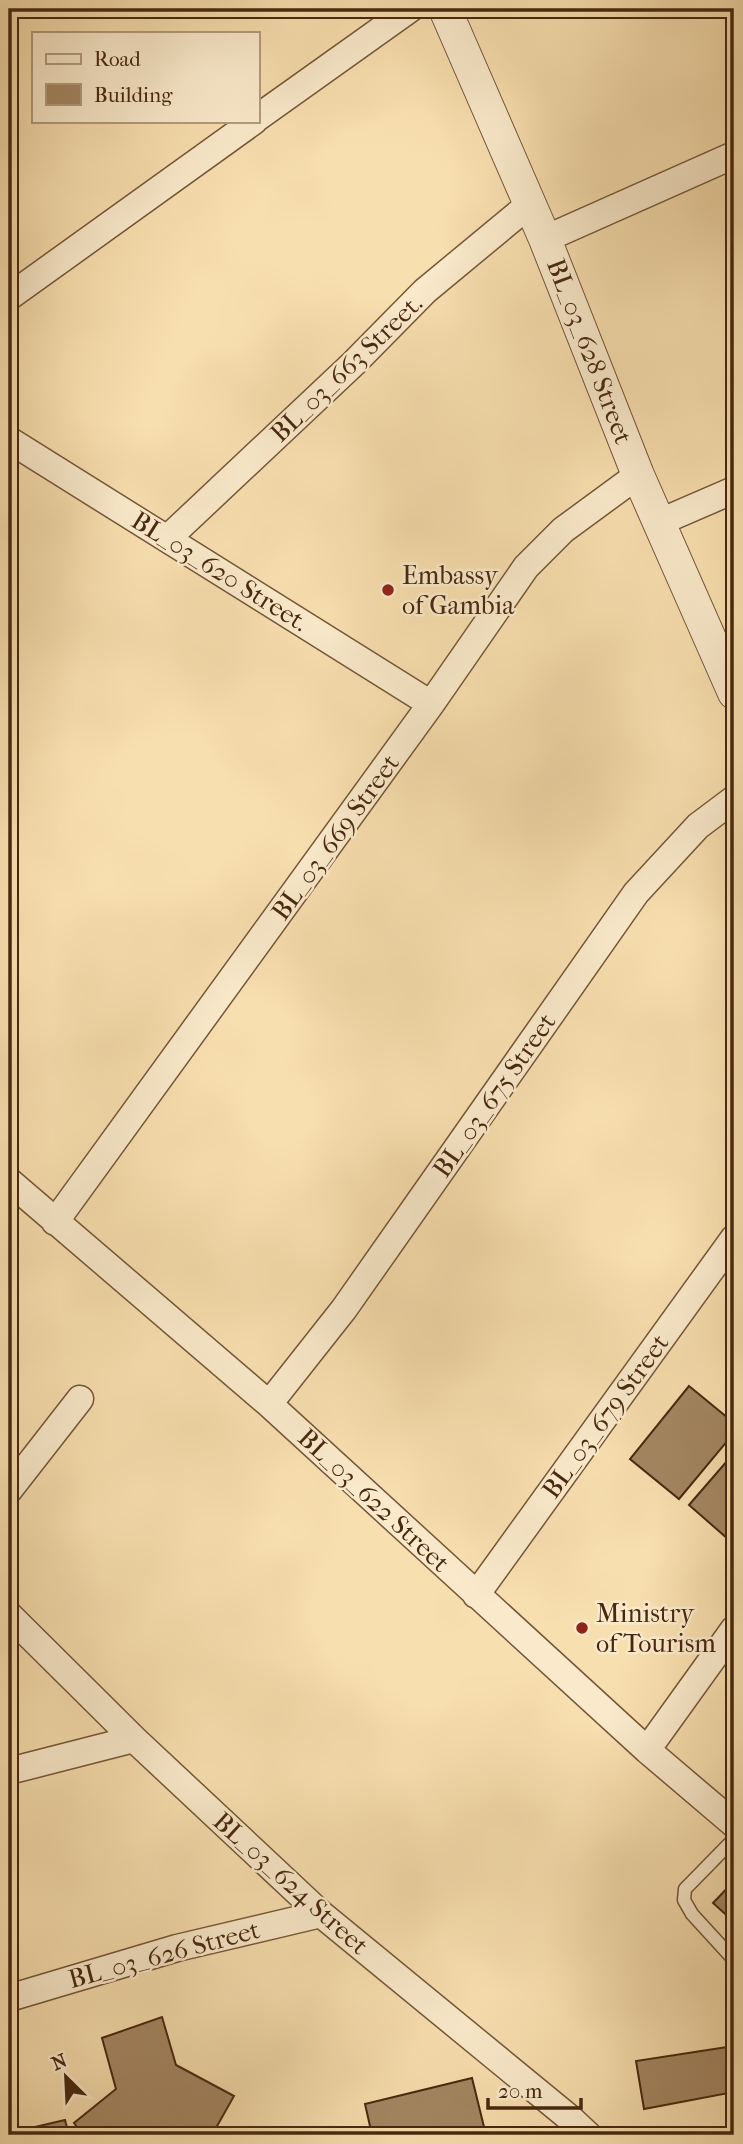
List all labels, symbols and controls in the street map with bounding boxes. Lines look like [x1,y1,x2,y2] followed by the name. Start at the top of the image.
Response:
[32,32,259,122] legend
[94,47,141,71] text: Road
[94,83,173,107] text: Building
[540,254,639,449] street label: BL_03_628 Street
[264,288,429,449] street label: BL_03_663 Street.
[126,505,314,638] street label: BL_03_620 Street.
[402,560,515,621] place label: Embassy of Gambia
[380,582,396,598] marker: Embassy of Gambia
[265,748,406,926] street label: BL_03_669 Street
[426,1007,563,1183] street label: BL_03_675 Street
[535,1328,676,1504] street label: BL_03_679 Street
[291,1422,456,1579] street label: BL_03_622 Street
[596,1598,716,1659] place label: Ministry of Tourism
[574,1620,590,1636] marker: Ministry of Tourism
[207,1806,375,1962] street label: BL_03_624 Street
[65,1914,264,1995] street label: BL_03_626 Street
[32,2042,102,2112] north arrow
[48,2049,71,2075] text: N
[488,2067,580,2111] scale bar
[498,2079,543,2103] text: 20 m

